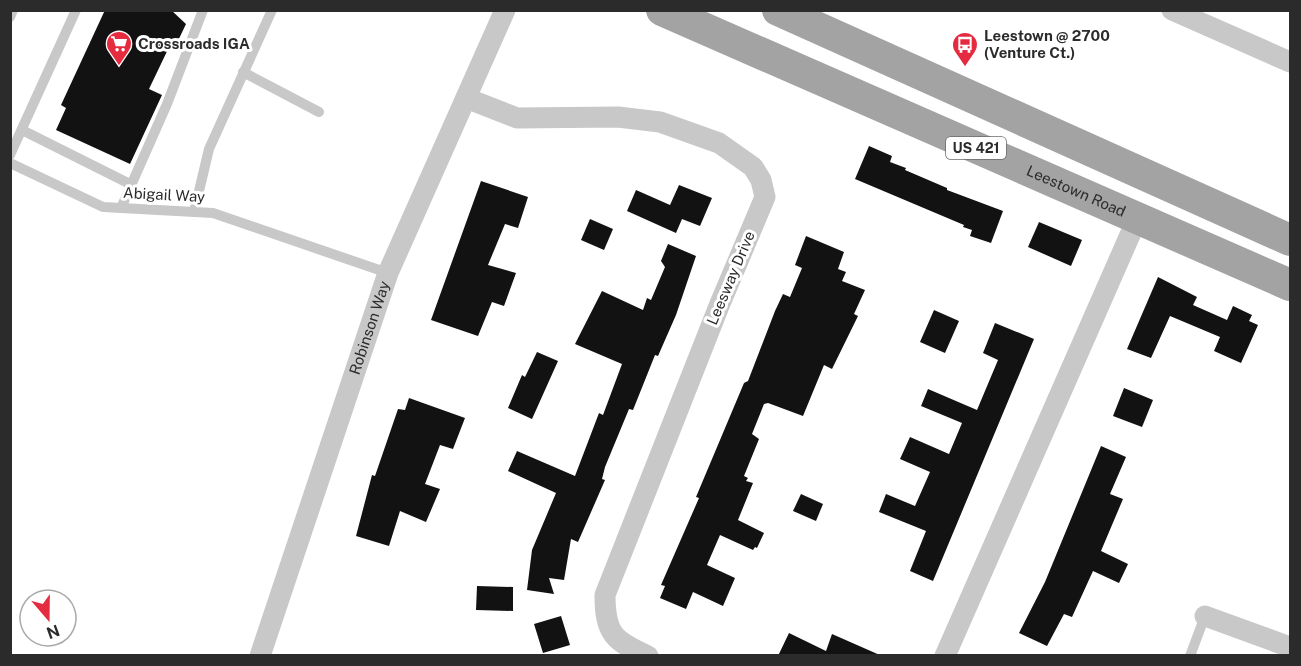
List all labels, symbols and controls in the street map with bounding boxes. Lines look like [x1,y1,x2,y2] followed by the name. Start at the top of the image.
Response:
[984,27,1110,61] place label: Leestown @ 2700 (Venture Ct.)
[104,29,134,67] supermarket icon: Crossroads IGA
[950,30,980,68] bus stop icon: Leestown @ 2700 (Venture Ct.)
[138,35,250,52] place label: Crossroads IGA
[946,137,1006,159] road number: US 421
[1024,162,1128,220] street label: Leestown Road
[123,184,205,205] street label: Abigail Way
[703,228,758,327] street label: Leesway Drive
[346,279,393,377] street label: Robinson Way
[18,588,78,648] north arrow
[44,621,62,643] text: N

